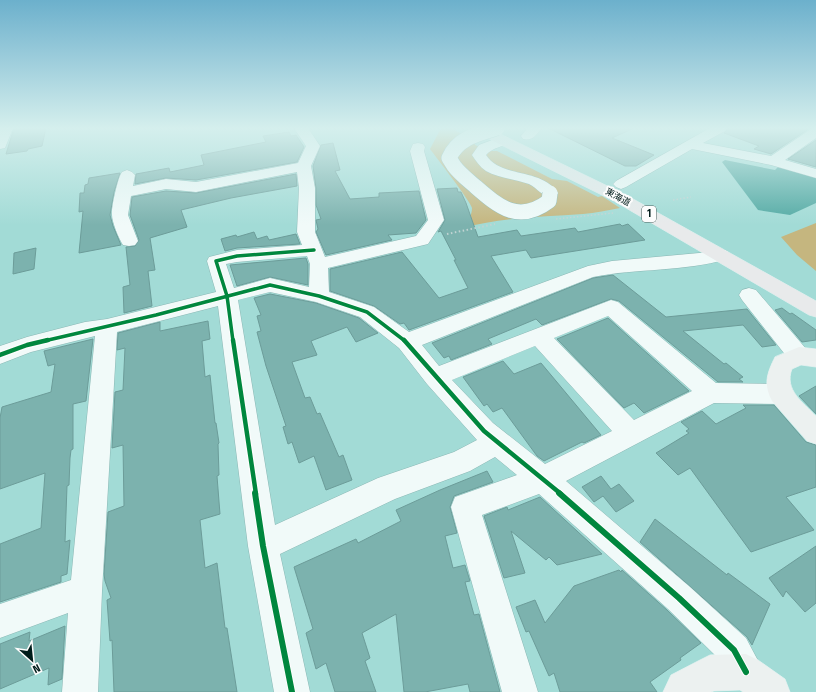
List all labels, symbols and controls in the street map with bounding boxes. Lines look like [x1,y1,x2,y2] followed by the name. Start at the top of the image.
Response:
[604,186,632,208] street label: 東海道
[642,206,656,222] road number: 1
[12,640,52,680] north arrow
[30,661,42,676] text: N

